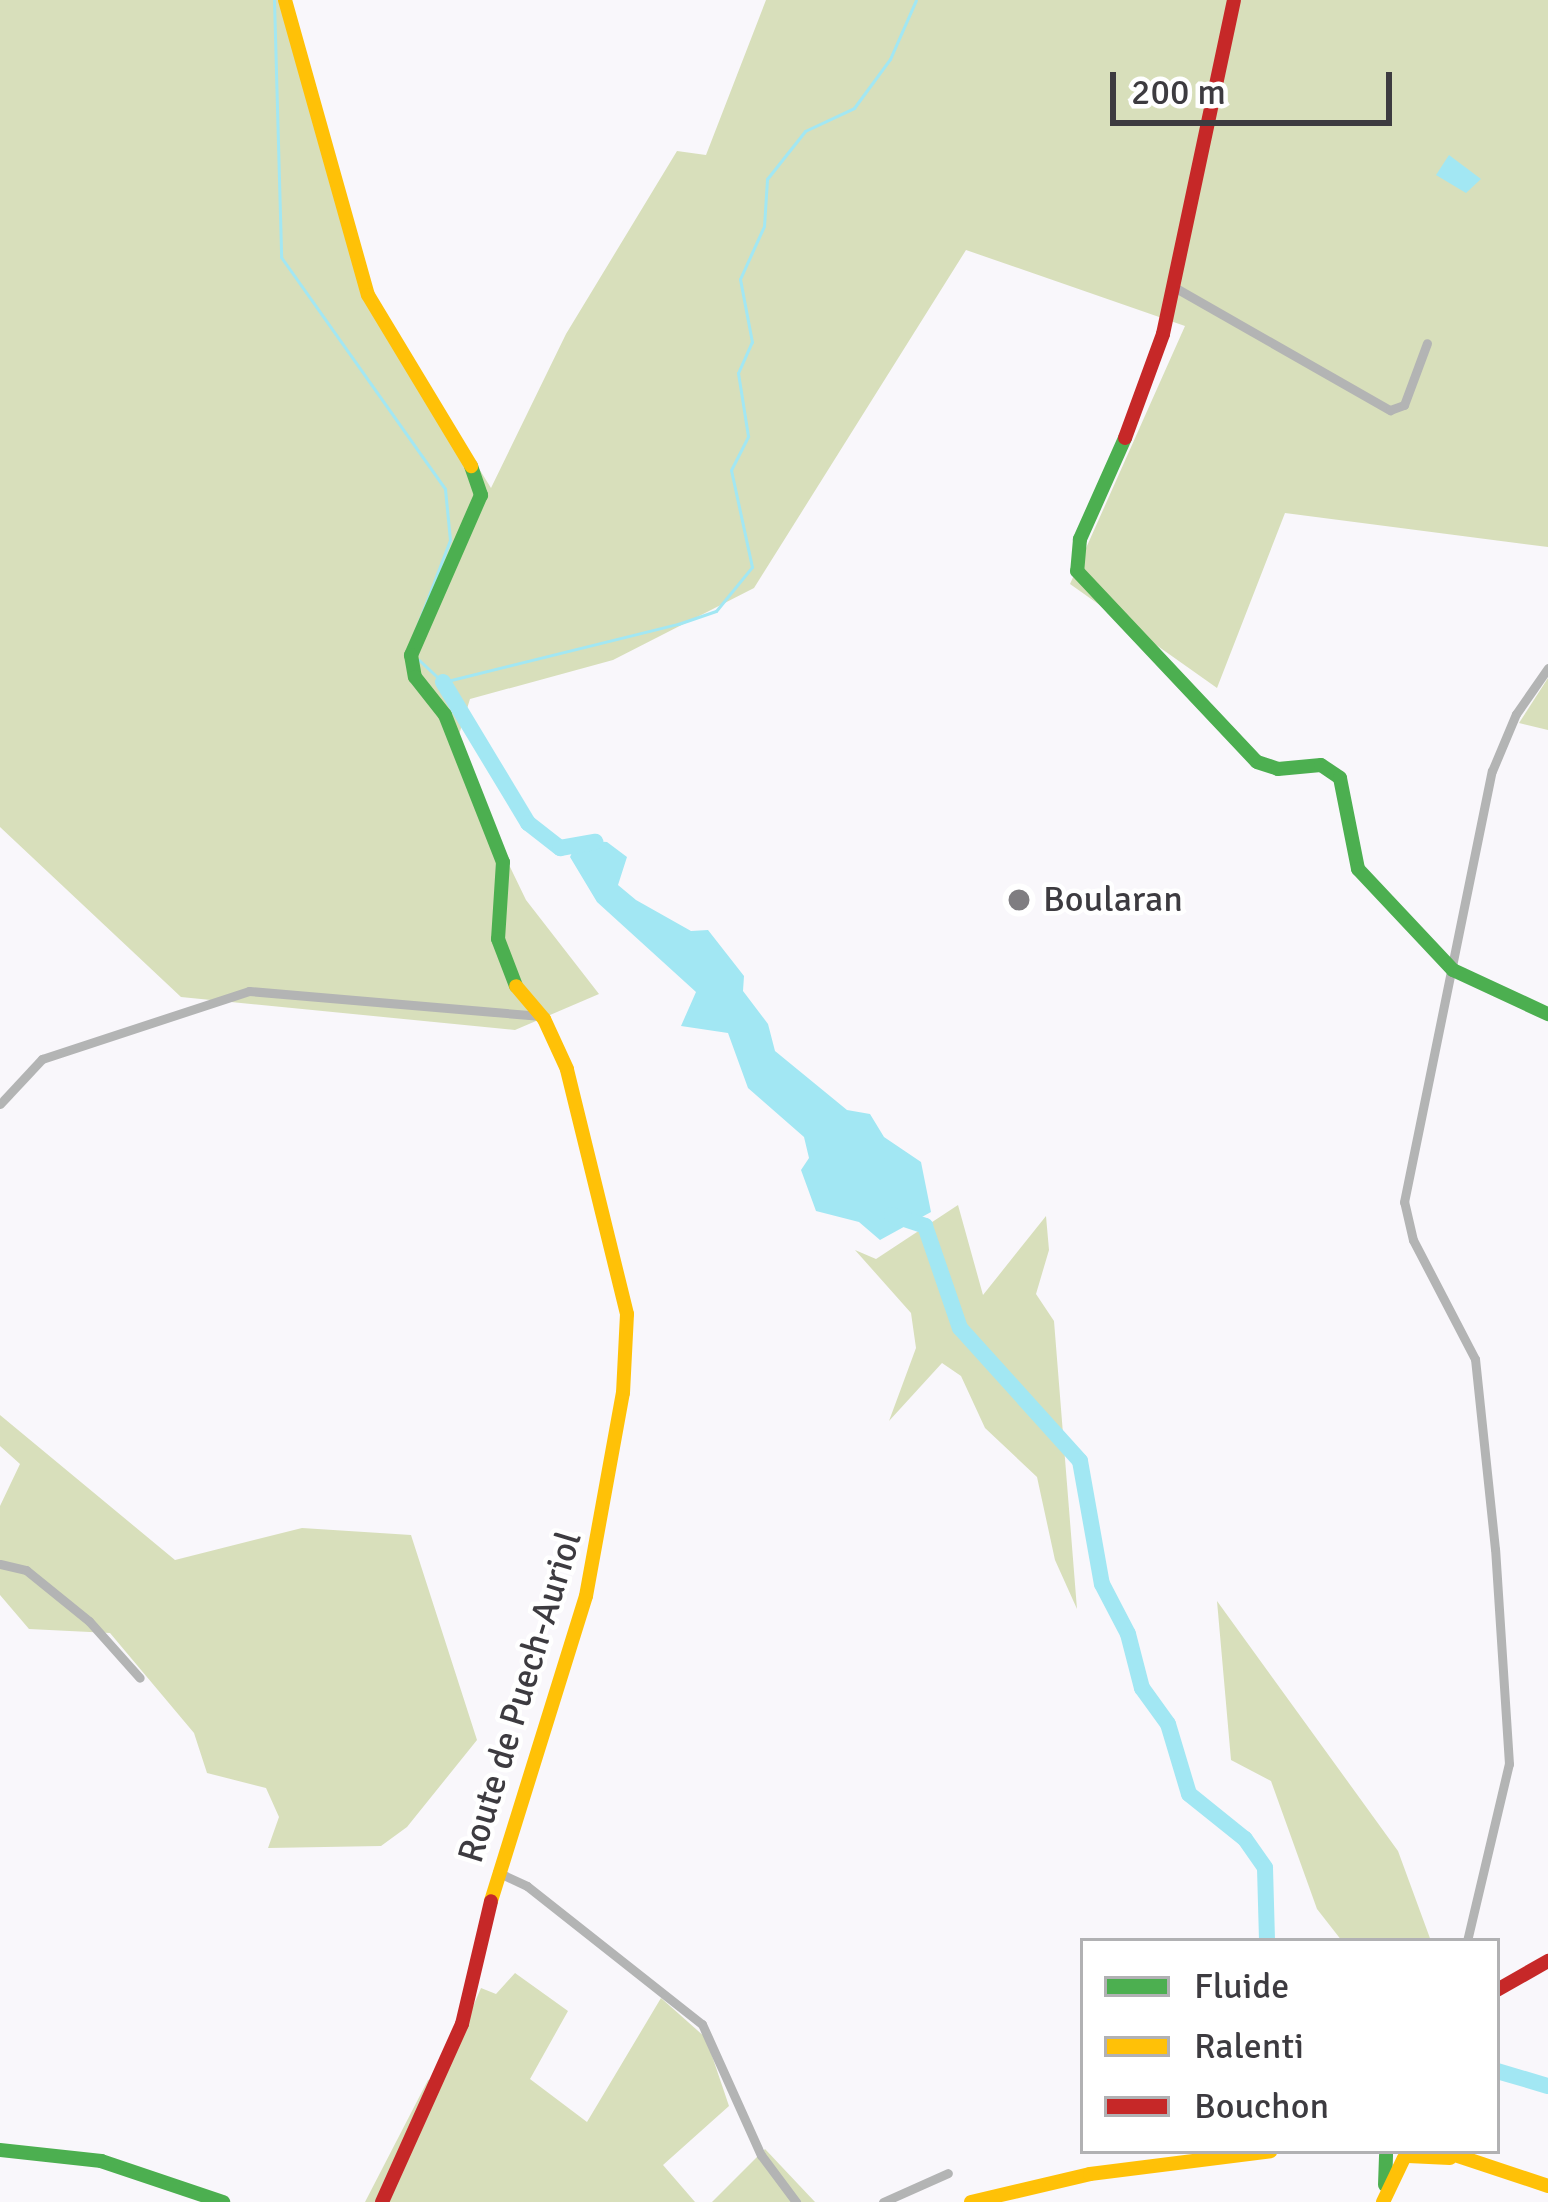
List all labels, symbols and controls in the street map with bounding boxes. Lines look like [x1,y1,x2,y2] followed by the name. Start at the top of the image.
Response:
[1116,48,1398,122] scale bar
[1131,70,1226,115] text: 200 m
[1043,878,1183,922] place label: Boularan
[1006,887,1032,913] marker: Boularan
[449,1526,591,1868] street label: Route de Puech-Auriol
[1080,1938,1500,2154] legend
[1194,1964,1289,2009] text: Fluide
[1194,2024,1304,2069] text: Ralenti
[1194,2084,1329,2129] text: Bouchon

